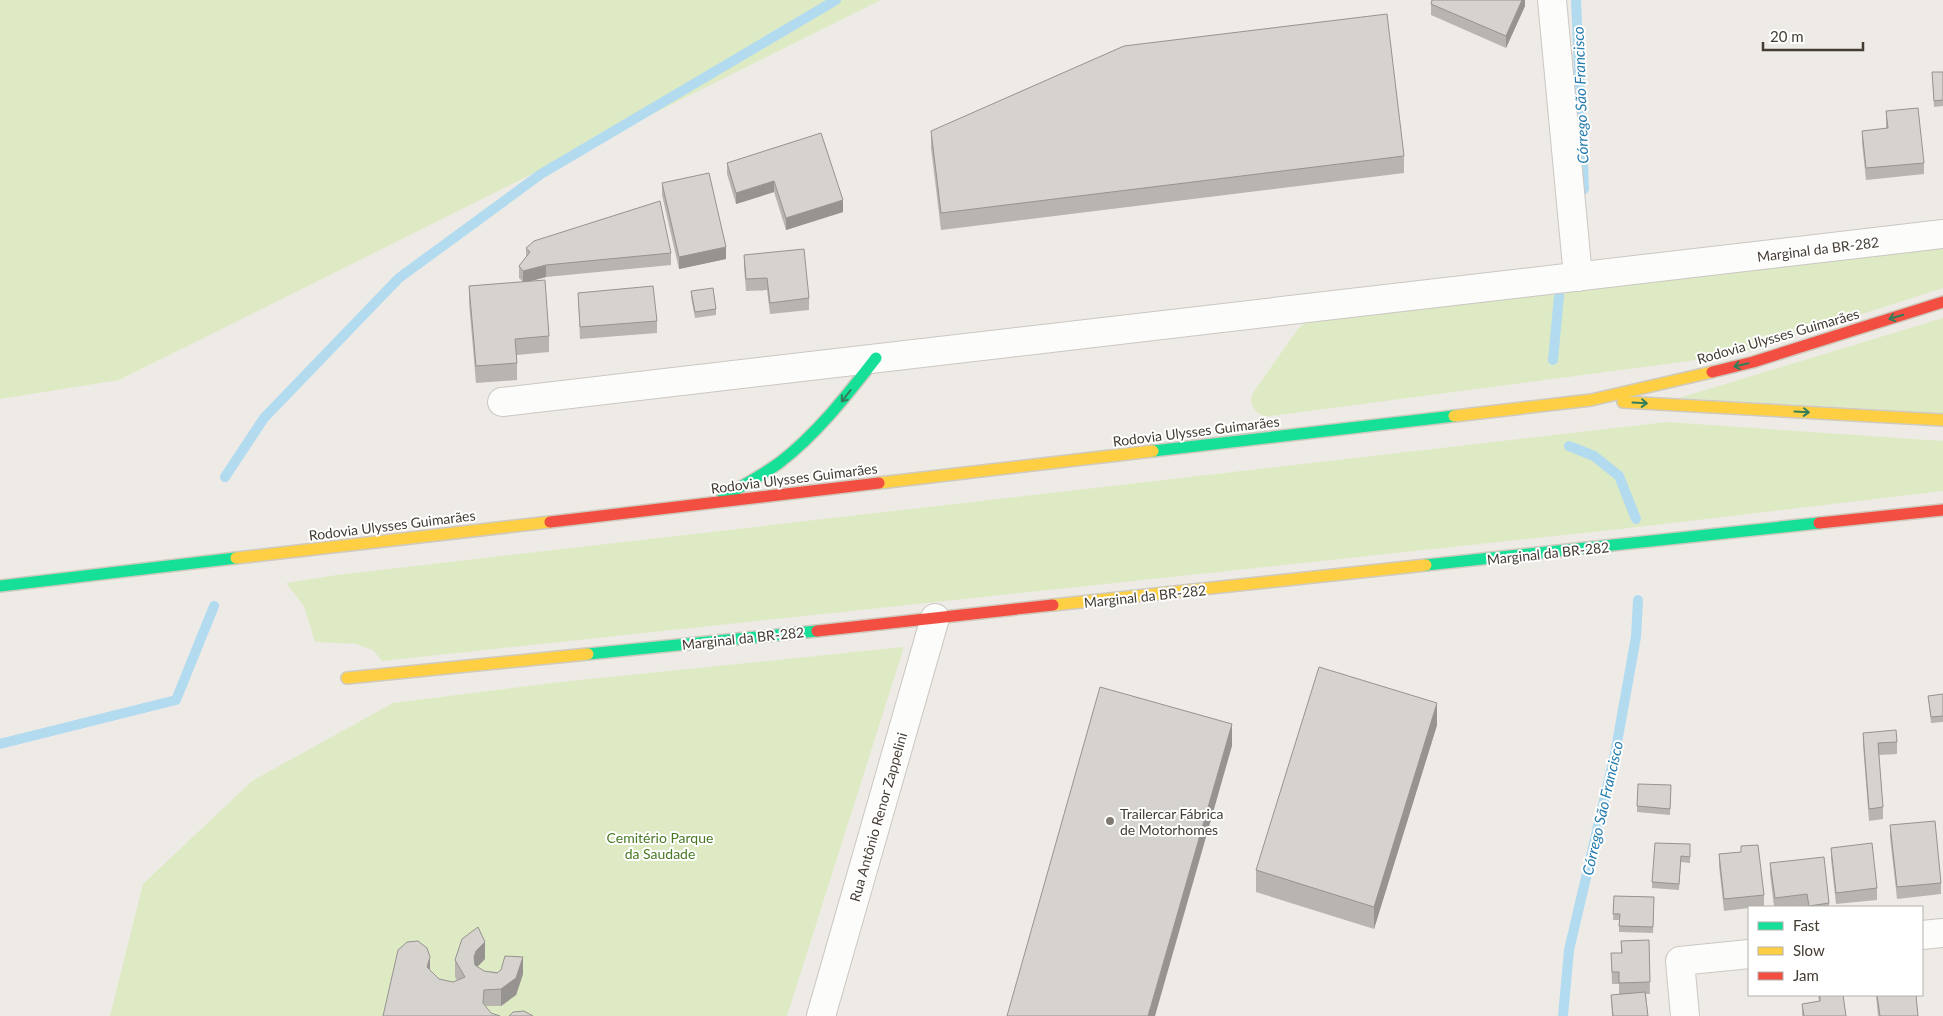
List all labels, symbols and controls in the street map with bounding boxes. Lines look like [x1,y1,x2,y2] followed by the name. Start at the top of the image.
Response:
[1763,20,1863,52] scale bar
[1569,26,1591,164] water label: Córrego São Francisco
[1770,27,1804,45] text: 20 m
[1756,233,1880,265] street label: Marginal da BR-282
[1695,305,1861,367] street label: Rodovia Ulysses Guimarães
[1889,313,1905,322] one-way arrow
[1734,361,1750,370] one-way arrow
[840,389,851,402] one-way arrow
[1632,398,1648,407] one-way arrow
[1794,408,1810,417] one-way arrow
[1112,412,1280,450] street label: Rodovia Ulysses Guimarães
[710,459,878,497] street label: Rodovia Ulysses Guimarães
[308,506,476,544] street label: Rodovia Ulysses Guimarães
[1486,538,1610,568] street label: Marginal da BR-282
[1083,581,1207,611] street label: Marginal da BR-282
[681,623,805,653] street label: Marginal da BR-282
[846,730,910,904] street label: Rua Antônio Renor Zappelini
[1578,739,1626,877] water label: Córrego São Francisco
[1120,805,1223,838] place label: Trailercar Fábrica de Motorhomes
[1104,815,1116,827] marker: Trailercar Fábrica de Motorhomes
[607,829,713,862] park label: Cemitério Parque da Saudade
[1748,906,1923,996] legend
[1793,916,1820,934] text: Fast
[1793,941,1825,959] text: Slow
[1793,966,1819,984] text: Jam

